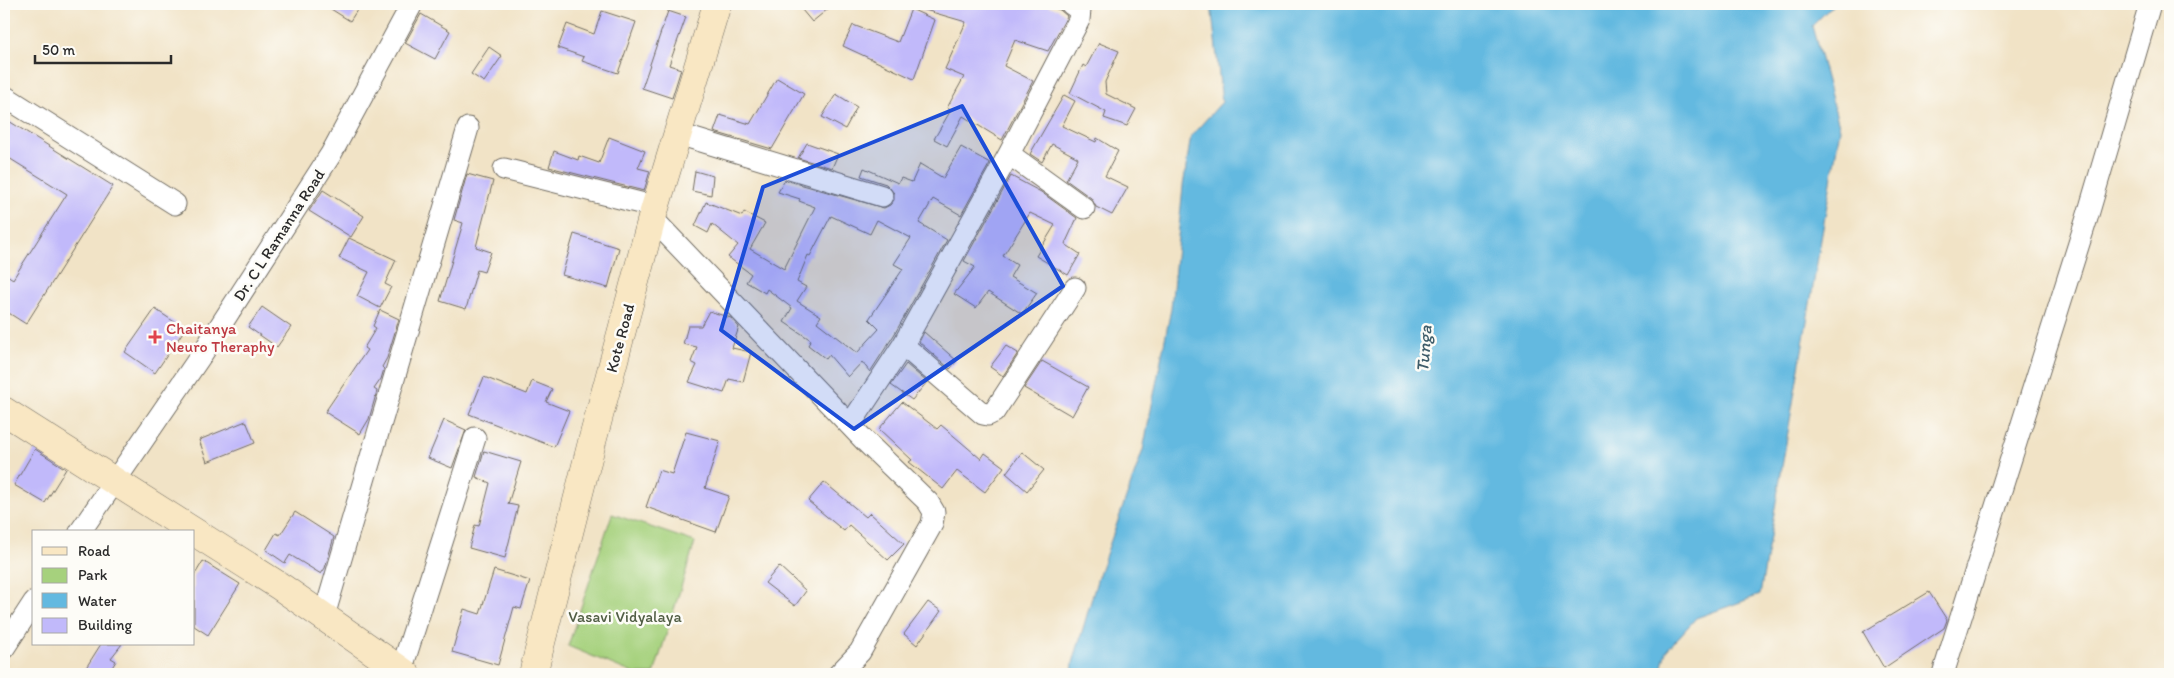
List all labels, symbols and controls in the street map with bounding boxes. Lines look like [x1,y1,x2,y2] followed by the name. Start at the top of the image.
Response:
[35,32,171,64] scale bar
[42,41,75,59] text: 50 m
[229,165,329,304] street label: Dr. C L Ramanna Road
[602,301,638,374] street label: Kote Road
[166,319,275,356] place label: Chaitanya Neuro Theraphy
[1411,324,1437,373] water label: Tunga
[148,330,162,344] marker: Chaitanya Neuro Theraphy
[32,530,195,646] legend
[78,542,111,560] text: Road
[78,566,108,584] text: Park
[78,592,117,610] text: Water
[568,607,682,626] park label: Vasavi Vidyalaya
[78,616,132,634] text: Building

